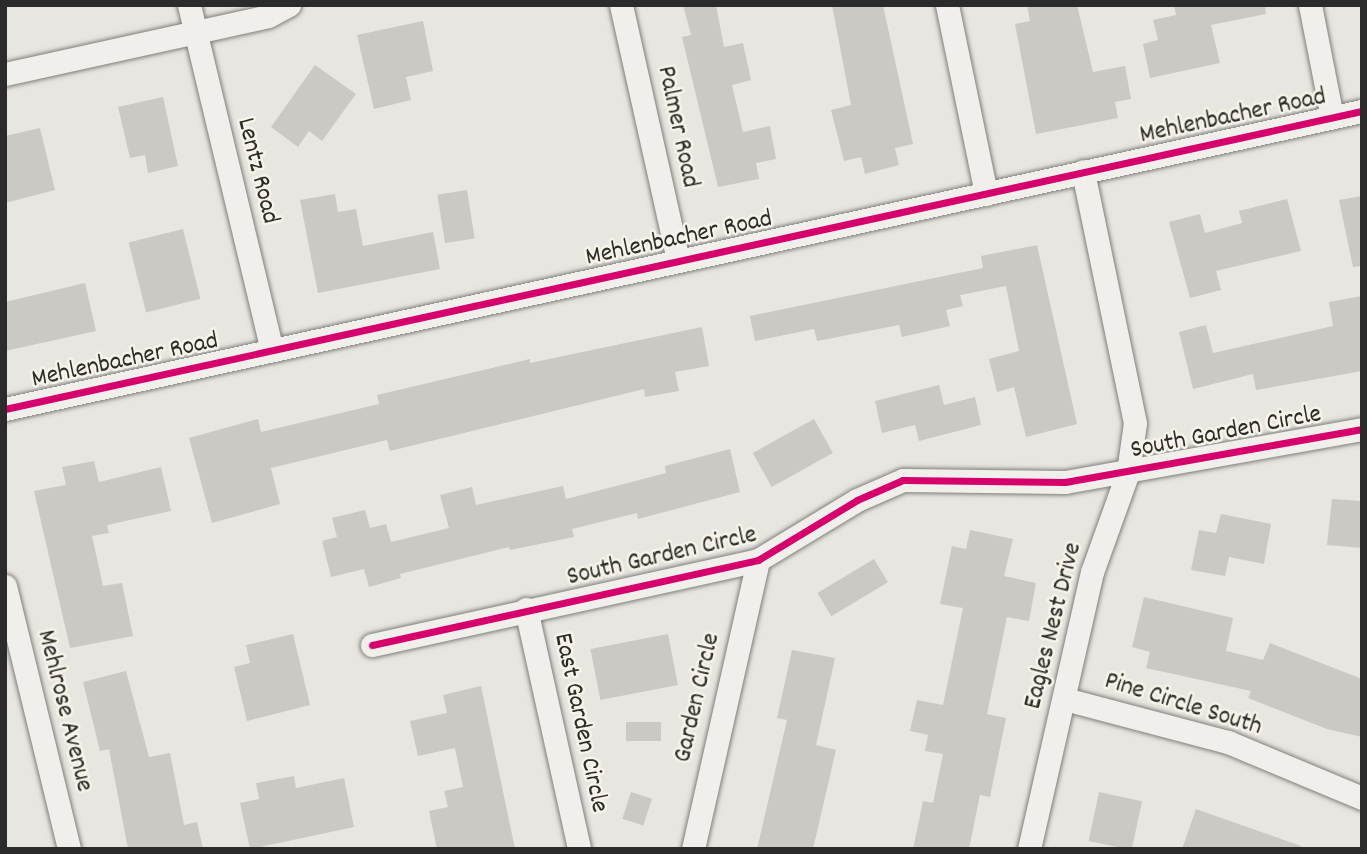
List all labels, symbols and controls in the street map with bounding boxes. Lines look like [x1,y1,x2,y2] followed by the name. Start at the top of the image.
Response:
[649,63,705,191] street label: Palmer Road
[1137,82,1329,152] street label: Mehlenbacher Road
[229,115,285,227] street label: Lentz Road
[583,204,775,274] street label: Mehlenbacher Road
[29,326,221,396] street label: Mehlenbacher Road
[1128,399,1324,467] street label: South Garden Circle
[564,520,760,594] street label: South Garden Circle
[1018,539,1090,713] street label: Eagles Nest Drive
[29,627,99,795] street label: Mehlrose Avenue
[668,630,728,766] street label: Garden Circle
[546,631,614,815] street label: East Garden Circle
[1101,666,1265,744] street label: Pine Circle South

